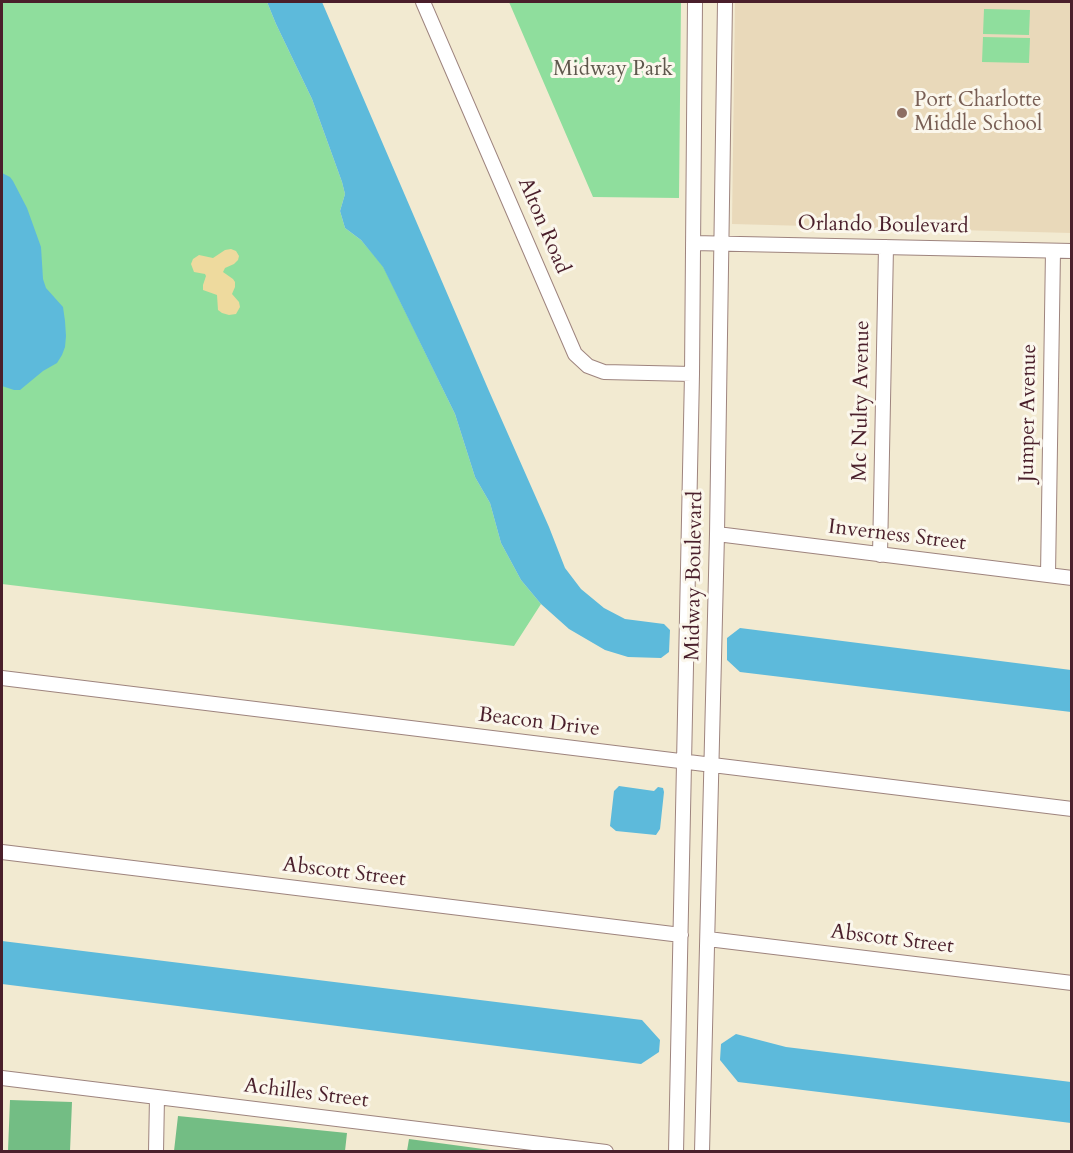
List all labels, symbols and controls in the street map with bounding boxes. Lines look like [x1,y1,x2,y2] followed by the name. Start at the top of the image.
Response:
[553,57,673,83] park label: Midway Park
[914,88,1042,138] place label: Port Charlotte Middle School
[895,106,909,120] marker: Port Charlotte Middle School
[511,174,575,278] street label: Alton Road
[797,212,969,240] street label: Orlando Boulevard
[848,320,876,482] street label: Mc Nulty Avenue
[1015,344,1043,482] street label: Jumper Avenue
[681,491,709,661] street label: Midway Boulevard
[827,515,967,557] street label: Inverness Street
[477,703,601,743] street label: Beacon Drive
[281,853,407,893] street label: Abscott Street
[829,920,955,960] street label: Abscott Street
[242,1074,370,1114] street label: Achilles Street

